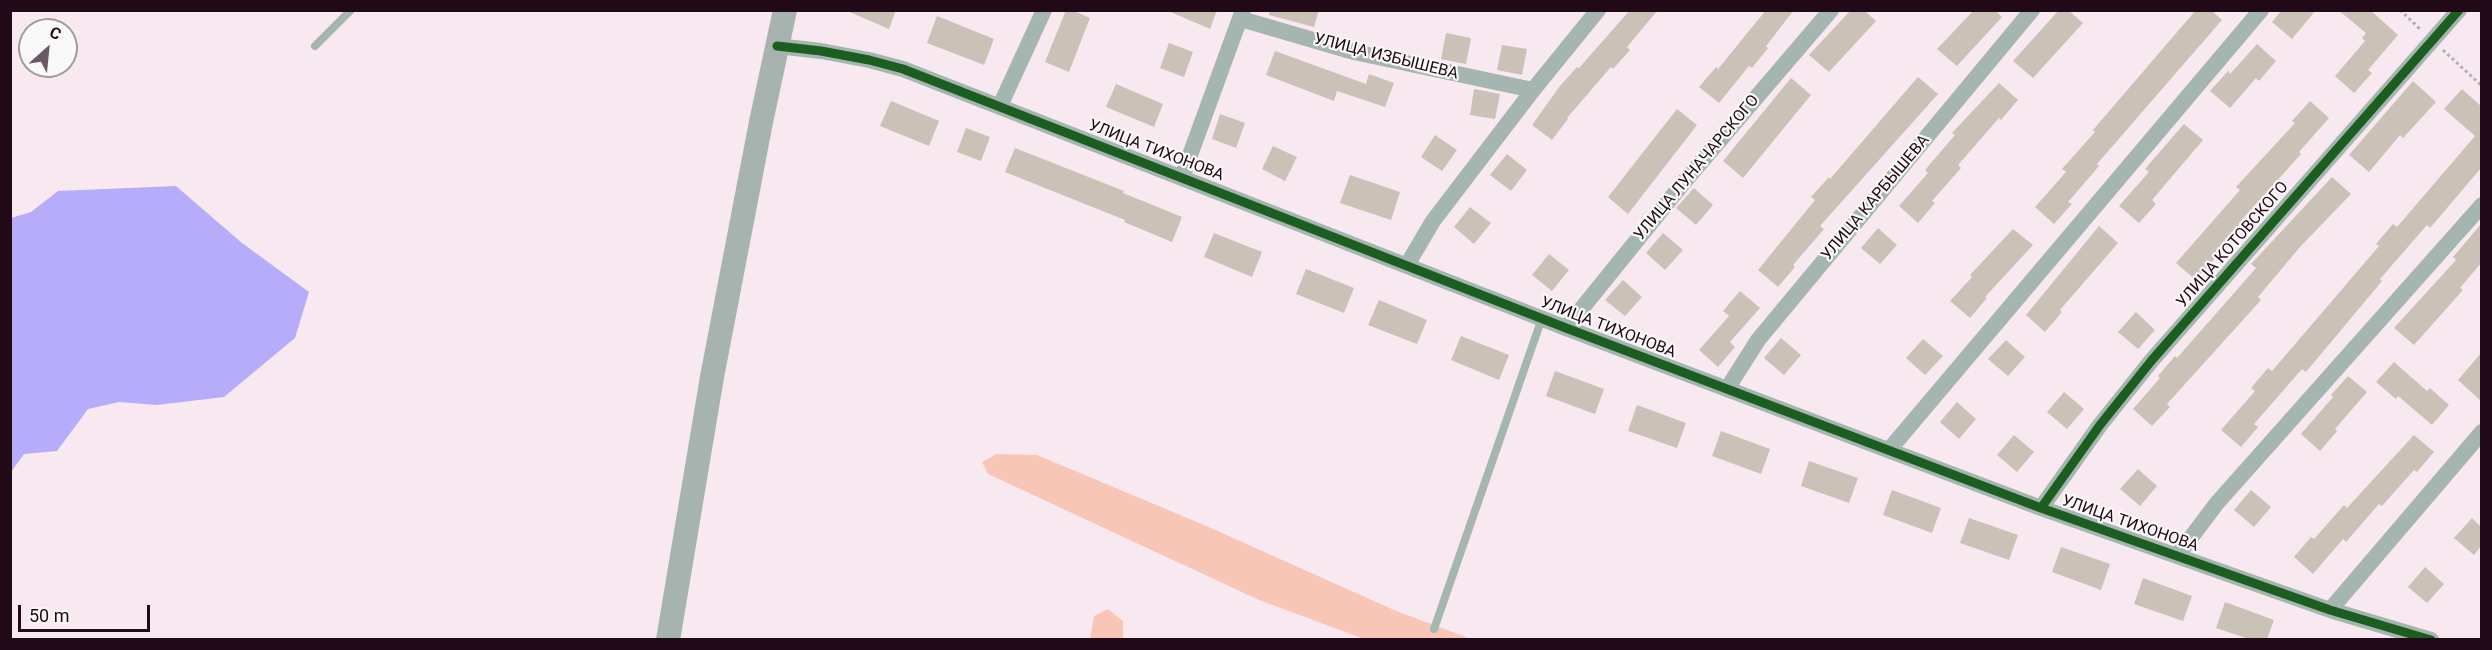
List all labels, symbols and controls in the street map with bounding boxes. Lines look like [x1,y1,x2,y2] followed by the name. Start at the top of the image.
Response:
[18,18,78,78] north arrow
[47,22,64,44] text: С
[1312,30,1460,84] street label: УЛИЦА ИЗБЫШЕВА
[1630,91,1764,245] street label: УЛИЦА ЛУНАЧАРСКОГО
[1086,116,1226,186] street label: УЛИЦА ТИХОНОВА
[1818,131,1934,265] street label: УЛИЦА КАРБЫШЕВА
[2173,178,2293,312] street label: УЛИЦА КОТОВСКОГО
[1538,293,1678,363] street label: УЛИЦА ТИХОНОВА
[2059,492,2201,556] street label: УЛИЦА ТИХОНОВА
[21,593,153,631] scale bar
[29,605,69,626] text: 50 m

